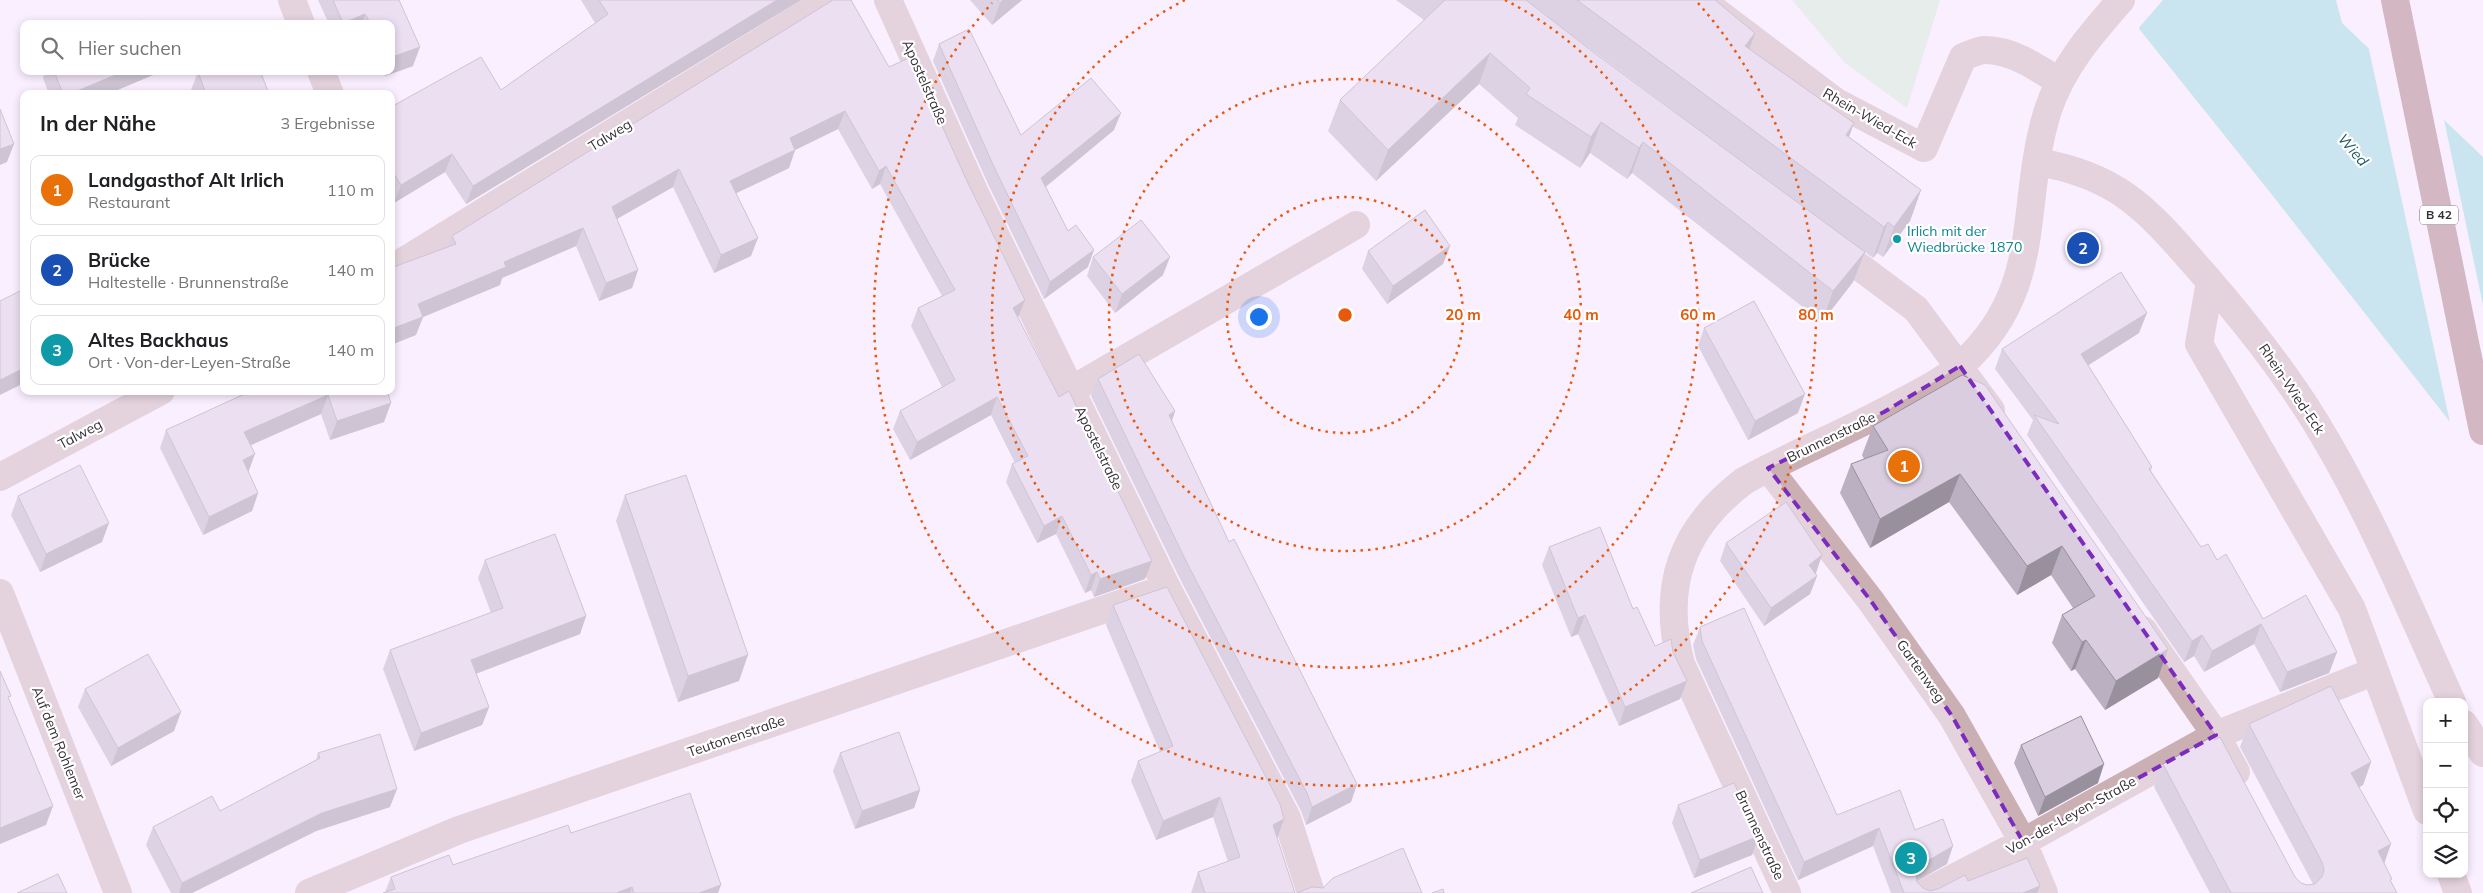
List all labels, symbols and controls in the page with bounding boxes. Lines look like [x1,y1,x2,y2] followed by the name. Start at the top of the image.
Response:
[20,20,395,75] search box
[38,34,66,62] icon: search
[78,36,182,60] text: Hier suchen
[898,37,952,127] street label: Apostelstraße
[1820,84,1921,153] street label: Rhein-Wied-Eck
[40,110,156,136] text: In der Nähe
[280,113,375,133] text: 3 Ergebnisse
[585,115,635,155] street label: Talweg
[2334,129,2373,170] water label: Wied
[88,168,284,192] text: Landgasthof Alt Irlich
[52,180,62,200] text: 1
[327,180,374,200] text: 110 m
[88,192,170,212] text: Restaurant
[2420,206,2458,224] road number: B 42
[1907,222,2022,256] place label: Irlich mit der Wiedbrücke 1870
[2067,229,2099,267] pin: 2
[1891,233,1903,245] marker: Irlich mit der Wiedbrücke 1870
[88,248,150,272] text: Brücke
[52,260,62,280] text: 2
[327,260,374,280] text: 140 m
[88,272,289,292] text: Haltestelle · Brunnenstraße
[1246,304,1272,330] your location
[1445,305,1481,324] text: 20 m
[1563,305,1599,324] text: 40 m
[1680,305,1716,324] text: 60 m
[1798,305,1834,324] text: 80 m
[1336,306,1354,324] centre of rings
[88,328,229,352] text: Altes Backhaus
[52,340,62,360] text: 3
[327,340,374,360] text: 140 m
[2255,340,2329,438] street label: Rhein-Wied-Eck
[88,352,291,372] text: Ort · Von-der-Leyen-Straße
[1071,403,1127,493] street label: Apostelstraße
[1784,408,1878,466] street label: Brunnenstraße
[55,415,105,453] street label: Talweg
[1888,447,1920,485] pin: 1
[1893,636,1949,706] street label: Gartenweg
[28,684,90,803] street label: Auf dem Rohlemer
[2423,698,2468,878] map controls
[2423,698,2468,743] button: +
[685,711,787,761] street label: Teutonenstraße
[2423,743,2468,788] button: −
[2003,772,2139,858] street label: Von-der-Leyen-Straße
[1731,787,1789,883] street label: Brunnenstraße
[2423,788,2468,833] button: locate
[2423,833,2468,878] button: layers
[1895,839,1927,877] pin: 3

